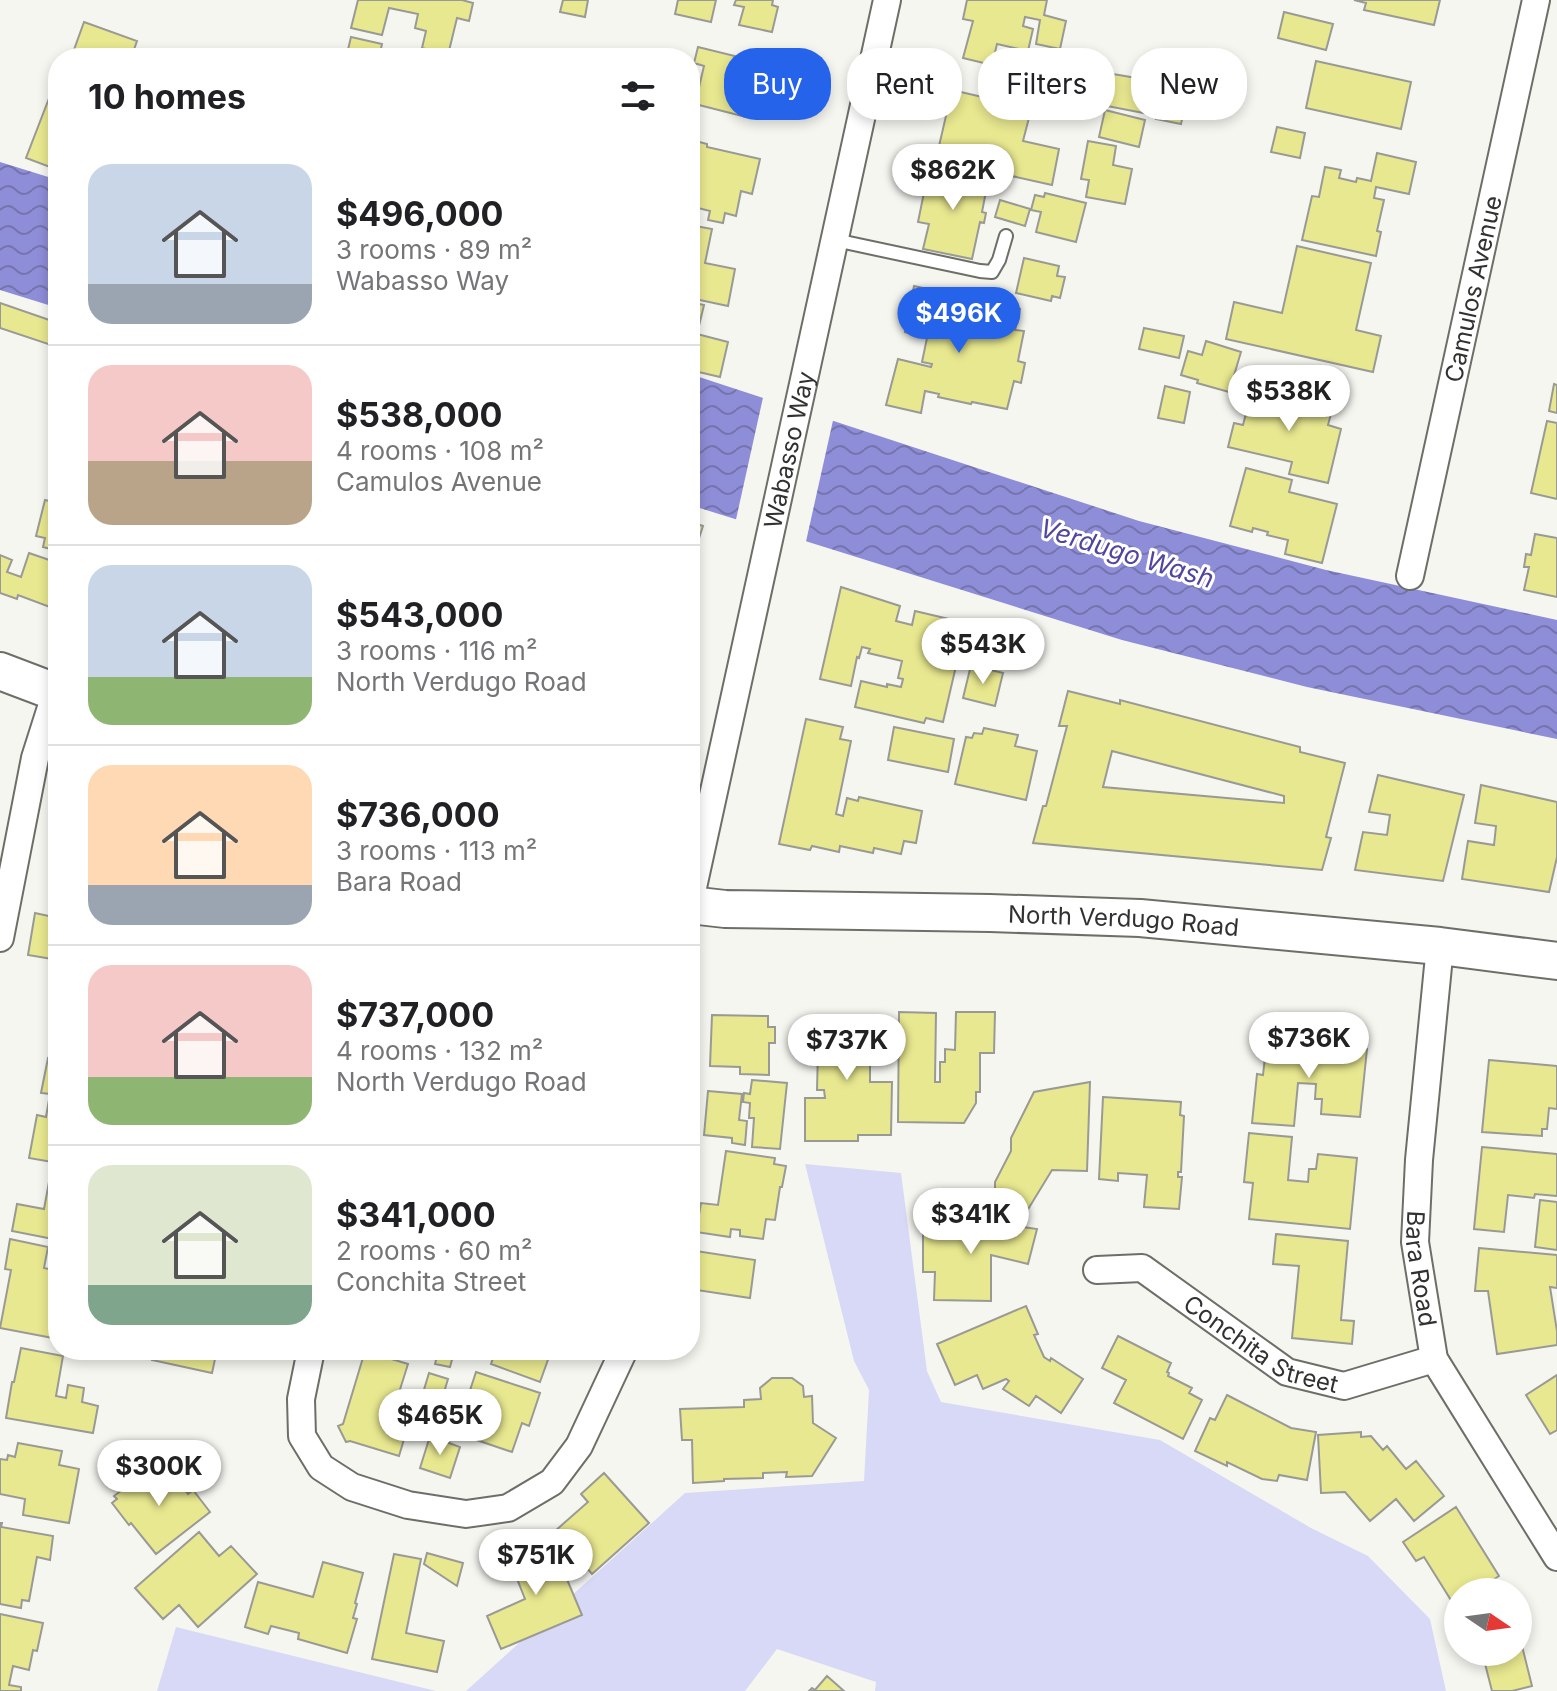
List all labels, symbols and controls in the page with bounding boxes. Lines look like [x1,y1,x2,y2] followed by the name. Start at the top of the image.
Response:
[724,48,831,120] chip: Buy
[847,48,962,120] chip: Rent
[978,48,1115,120] chip: Filters
[1131,48,1247,120] chip: New
[616,74,660,118] icon: filters
[88,76,246,117] text: 10 homes
[897,144,1009,212] pin: $862K
[910,154,996,185] text: $862K
[336,193,504,234] text: $496,000
[1438,193,1507,385] street label: Camulos Avenue
[152,196,248,292] icon: home
[336,234,532,265] text: 3 rooms · 89 m²
[336,265,509,296] text: Wabasso Way
[903,287,1015,355] pin: $496K
[915,297,1003,328] text: $496K
[1233,365,1345,433] pin: $538K
[757,368,820,531] street label: Wabasso Way
[1246,375,1332,406] text: $538K
[336,394,503,435] text: $538,000
[152,397,248,493] icon: home
[336,435,544,466] text: 4 rooms · 108 m²
[336,466,542,497] text: Camulos Avenue
[1036,512,1218,594] water label: Verdugo Wash
[336,594,503,635] text: $543,000
[152,597,248,693] icon: home
[927,618,1039,686] pin: $543K
[940,628,1026,659] text: $543K
[336,635,537,666] text: 3 rooms · 116 m²
[336,666,587,697] text: North Verdugo Road
[336,794,500,835] text: $736,000
[152,797,248,893] icon: home
[336,835,537,866] text: 3 rooms · 113 m²
[336,866,462,897] text: Bara Road
[1008,899,1240,942] street label: North Verdugo Road
[336,994,494,1035] text: $737,000
[152,997,248,1093] icon: home
[1253,1012,1365,1080] pin: $736K
[791,1014,903,1082] pin: $737K
[1267,1022,1351,1053] text: $736K
[806,1024,888,1055] text: $737K
[336,1035,543,1066] text: 4 rooms · 132 m²
[336,1066,587,1097] text: North Verdugo Road
[915,1188,1027,1256] pin: $341K
[336,1194,496,1235] text: $341,000
[152,1197,248,1293] icon: home
[931,1198,1011,1229] text: $341K
[1400,1210,1443,1328] street label: Bara Road
[336,1235,532,1266] text: 2 rooms · 60 m²
[336,1266,526,1297] text: Conchita Street
[1178,1288,1342,1399] street label: Conchita Street
[384,1389,496,1457] pin: $465K
[397,1399,483,1430] text: $465K
[103,1440,215,1508] pin: $300K
[115,1450,203,1481] text: $300K
[480,1529,592,1597] pin: $751K
[497,1539,575,1570] text: $751K
[1444,1578,1532,1666] north arrow
[1444,1578,1532,1666] map controls

